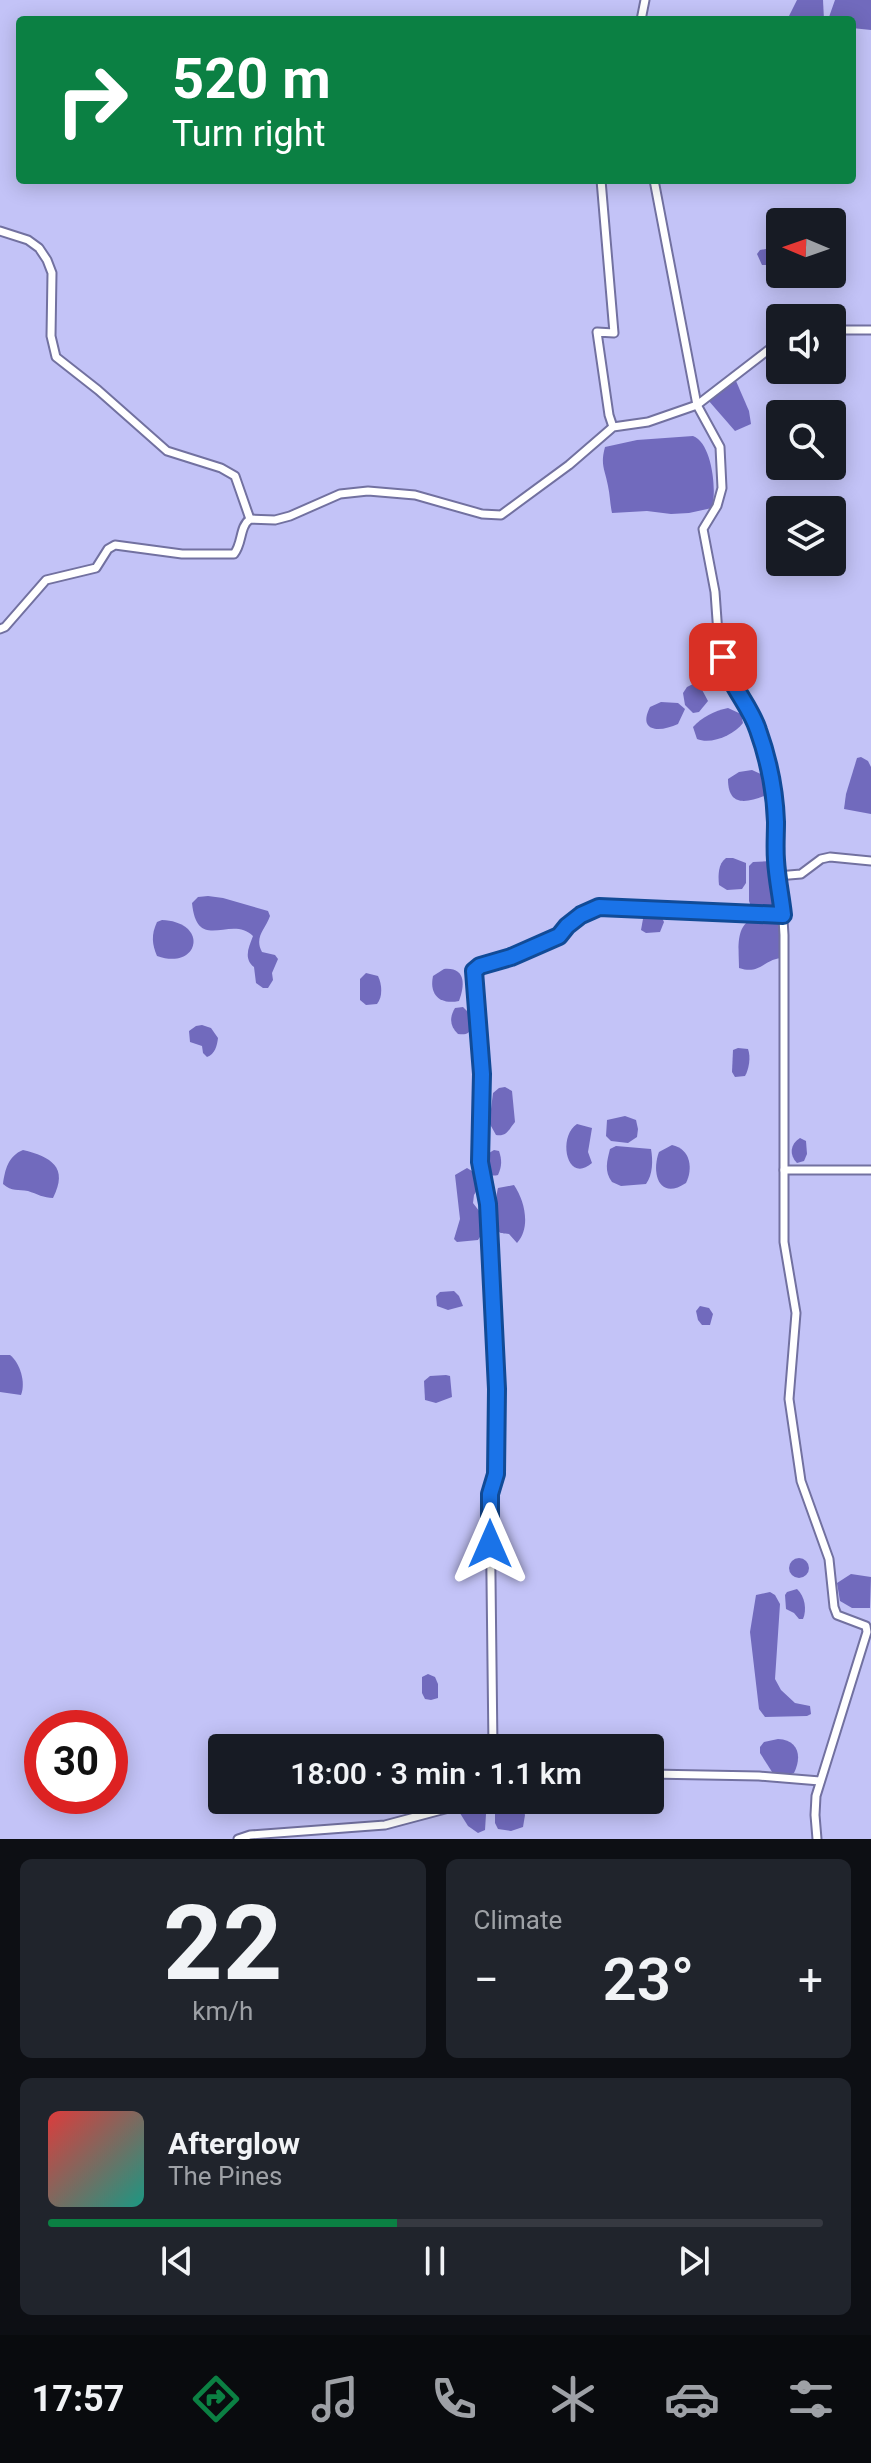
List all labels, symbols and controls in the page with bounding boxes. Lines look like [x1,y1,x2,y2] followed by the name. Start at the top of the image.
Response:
[172,46,331,112] text: 520 m
[40,48,144,152] icon: right
[172,113,325,155] text: Turn right
[766,208,846,288] north arrow
[766,208,846,576] map controls
[766,304,846,384] button: sound
[766,400,846,480] button: search
[766,496,846,576] button: layers
[689,623,757,691] pin
[701,635,745,679] icon: arrive
[448,1502,532,1586] position arrow
[24,1710,128,1814] speed limit sign: 30
[290,1756,582,1791] text: 18:00 · 3 min · 1.1 km
[163,1883,282,2004] text: 22
[474,1905,562,1935] text: Climate
[602,1944,694,2015] text: 23°
[474,1954,499,2006] text: −
[798,1954,823,2006] text: +
[192,1996,253,2026] text: km/h
[168,2126,300,2161] text: Afterglow
[168,2161,282,2191] text: The Pines
[155,2239,199,2283] icon: previous
[413,2239,457,2283] icon: pause
[672,2239,716,2283] icon: next
[188,2371,244,2427] icon: directions
[307,2371,363,2427] icon: music
[426,2371,482,2427] icon: phone
[545,2371,601,2427] icon: climate
[664,2371,720,2427] icon: car
[783,2371,839,2427] icon: filters
[32,2378,124,2420] text: 17:57

